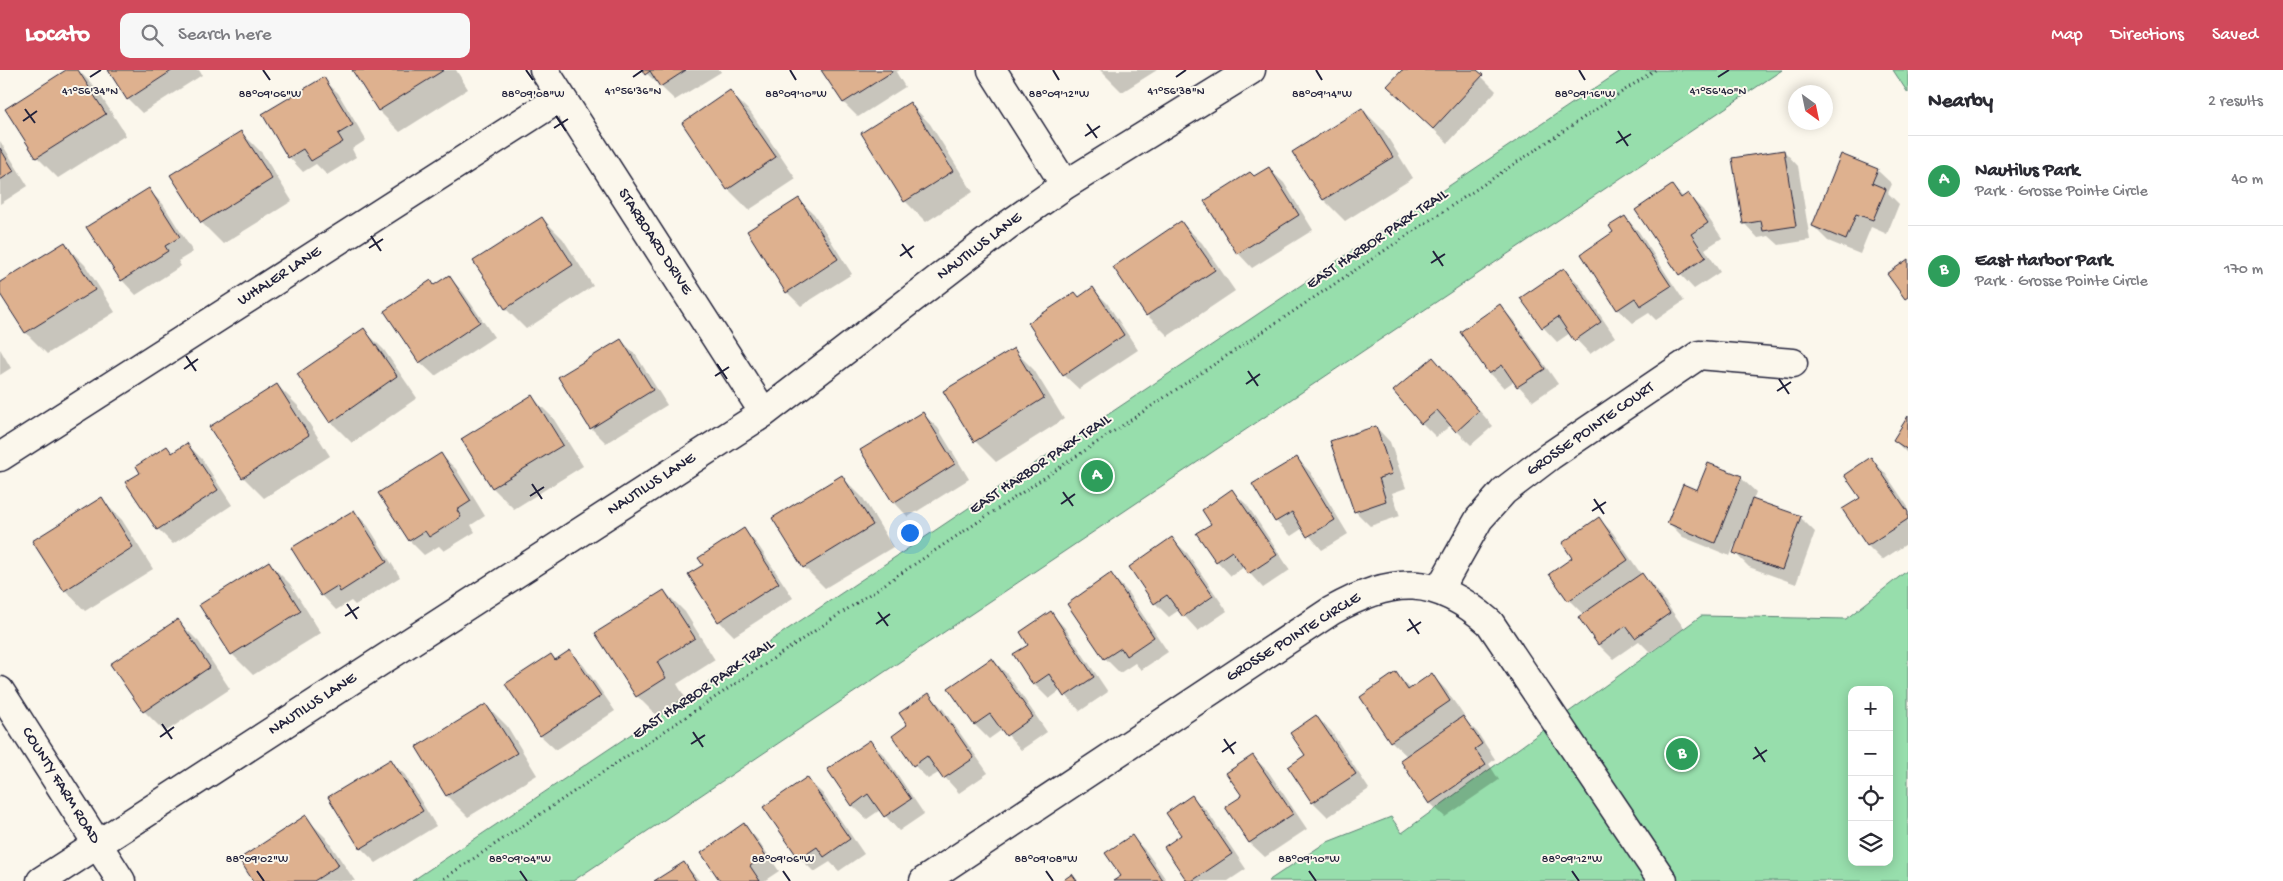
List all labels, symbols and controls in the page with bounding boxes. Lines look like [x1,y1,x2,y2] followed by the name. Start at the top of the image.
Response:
[120,13,470,58] search box
[25,21,90,50] text: Locato
[138,21,166,49] icon: search
[178,24,272,47] text: Search here
[2051,25,2083,46] text: Map
[2111,25,2184,46] text: Directions
[2212,25,2258,46] text: Saved
[62,85,118,99] text: 41°56'34"N
[605,85,661,99] text: 41°56'36"N
[1148,85,1205,99] text: 41°56'38"N
[1690,85,1747,99] text: 41°56'40"N
[1788,85,1833,130] north arrow
[239,88,301,102] text: 88°09'06"W
[502,88,565,102] text: 88°09'08"W
[765,88,827,102] text: 88°09'10"W
[1029,88,1089,102] text: 88°09'12"W
[1292,88,1352,102] text: 88°09'14"W
[1555,88,1615,102] text: 88°09'16"W
[1928,90,1993,115] text: Nearby
[2208,93,2263,112] text: 2 results
[1975,160,2080,183] text: Nautilus Park
[1939,171,1949,190] text: A
[2231,171,2263,190] text: 40 m
[1975,183,2148,202] text: Park · Grosse Pointe Circle
[613,185,696,300] street label: STARBOARD DRIVE
[1304,185,1453,294] street label: EAST HARBOR PARK TRAIL
[934,208,1027,285] street label: NAUTILUS LANE
[235,242,326,311] street label: WHALER LANE
[1975,250,2112,273] text: East Harbor Park
[1940,261,1948,280] text: B
[2224,261,2263,280] text: 170 m
[1975,273,2148,292] text: Park · Grosse Pointe Circle
[1524,378,1659,481] street label: GROSSE POINTE COURT
[967,410,1115,520] street label: EAST HARBOR PARK TRAIL
[604,449,700,521] street label: NAUTILUS LANE
[1081,457,1113,495] pin: A
[897,520,923,546] your location
[1223,588,1366,687] street label: GROSSE POINTE CIRCLE
[630,635,779,744] street label: EAST HARBOR PARK TRAIL
[265,669,361,741] street label: NAUTILUS LANE
[1848,686,1893,866] map controls
[1848,686,1893,731] button: +
[16,724,104,848] street label: COUNTY FARM ROAD
[1848,731,1893,776] button: −
[1666,735,1698,773] pin: B
[1848,776,1893,821] button: locate
[1848,821,1893,866] button: layers
[226,853,288,867] text: 88°09'02"W
[489,853,551,867] text: 88°09'04"W
[752,853,814,867] text: 88°09'06"W
[1015,853,1078,867] text: 88°09'08"W
[1278,853,1340,867] text: 88°09'10"W
[1542,853,1602,867] text: 88°09'12"W

